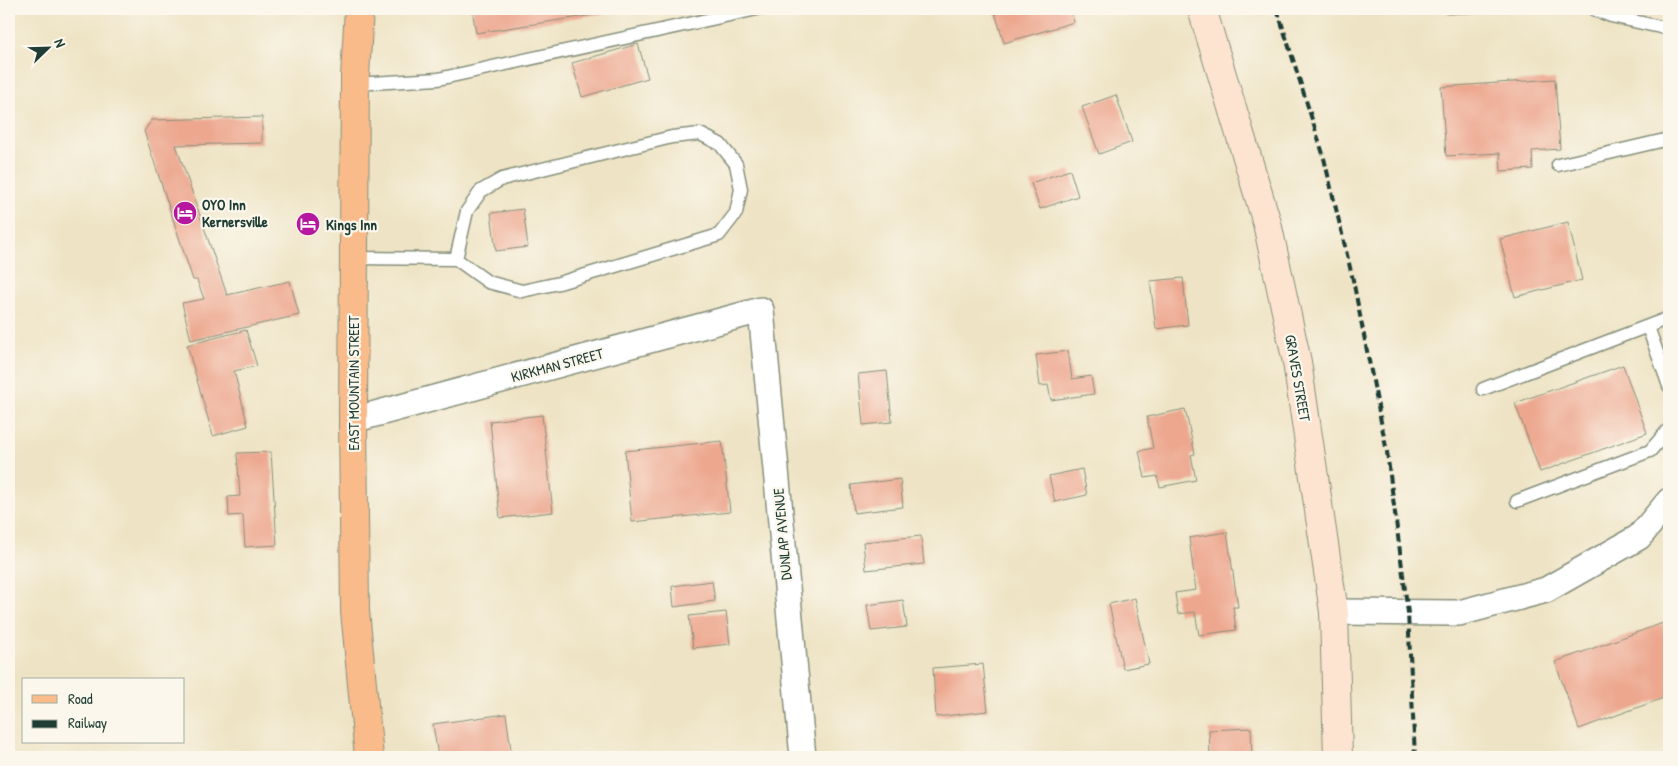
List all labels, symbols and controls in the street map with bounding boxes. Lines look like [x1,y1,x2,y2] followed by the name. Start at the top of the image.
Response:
[22,22,72,72] north arrow
[50,36,71,50] text: N
[202,194,268,232] place label: OYO Inn Kernersville
[172,200,198,226] hotel icon: OYO Inn Kernersville
[295,211,321,237] hotel icon: Kings Inn
[326,214,377,236] place label: Kings Inn
[343,314,364,451] street label: EAST MOUNTAIN STREET
[1280,333,1316,424] street label: GRAVES STREET
[509,342,606,387] street label: KIRKMAN STREET
[767,487,796,581] street label: DUNLAP AVENUE
[22,678,185,744] legend
[68,688,93,709] text: Road
[68,712,107,733] text: Railway

